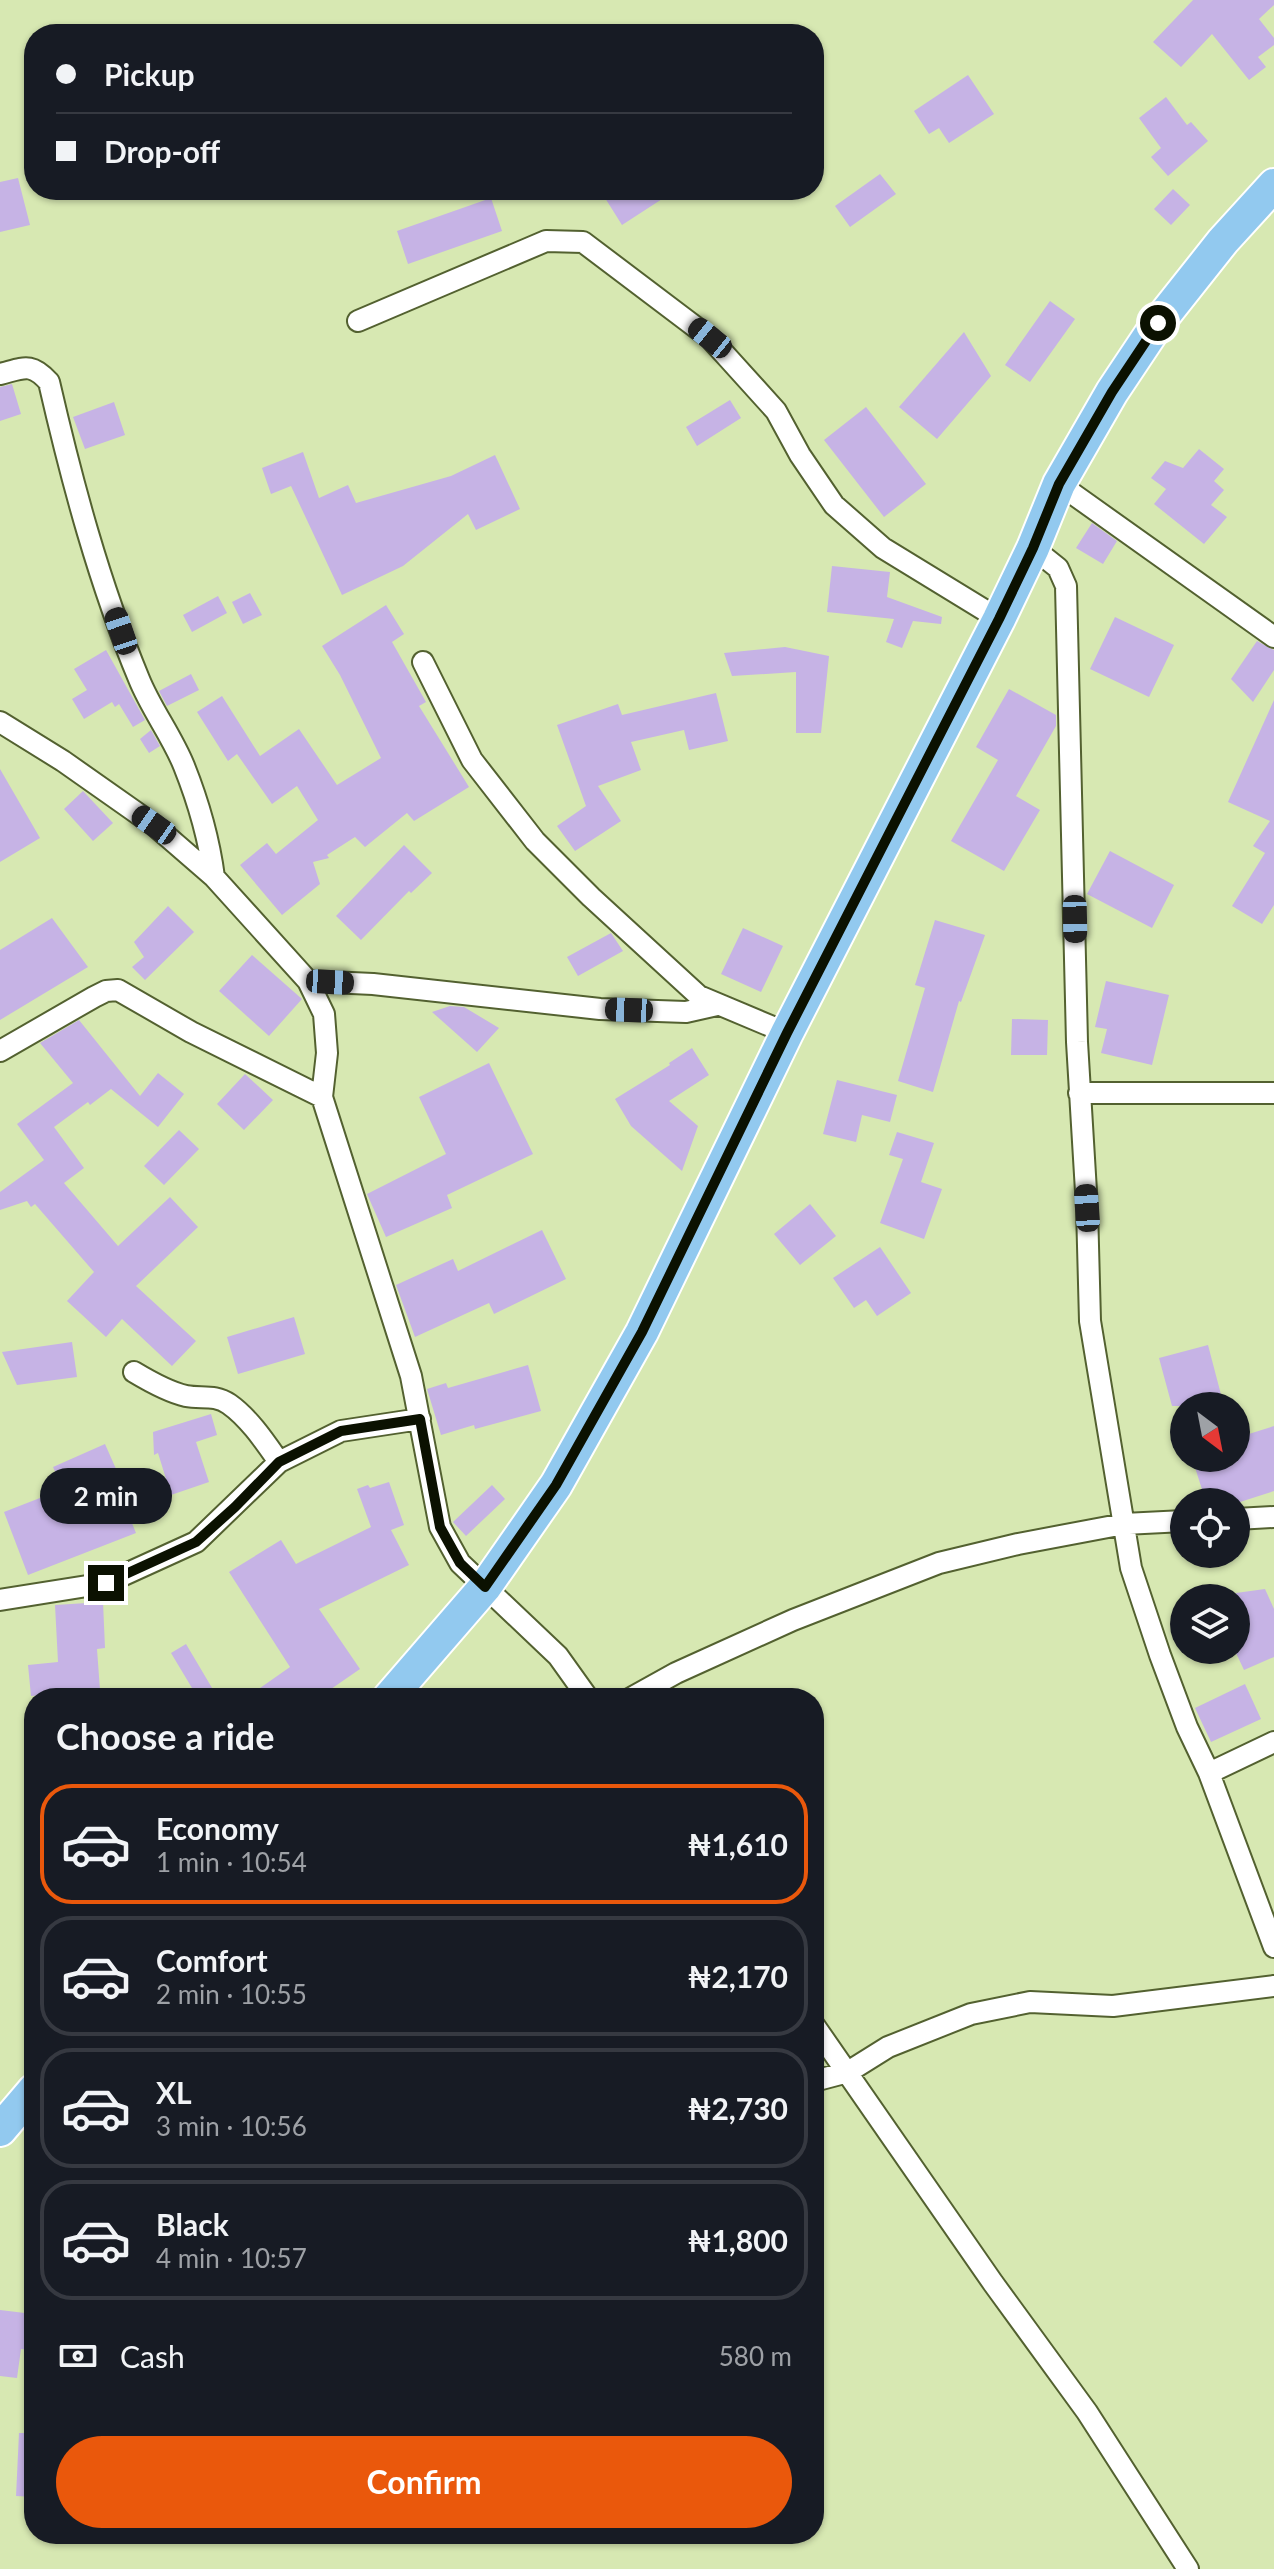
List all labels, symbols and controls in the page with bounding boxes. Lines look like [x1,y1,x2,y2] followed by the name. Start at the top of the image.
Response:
[104,56,195,92] text: Pickup
[104,133,220,169] text: Drop-off
[1140,305,1176,341] route start
[684,314,736,362] car
[102,604,140,658] car
[127,801,181,849] car
[1063,895,1087,943] car
[305,969,355,995] car
[605,997,653,1023] car
[1073,1183,1101,1233] car
[1170,1392,1250,1472] north arrow
[1170,1392,1250,1664] map controls
[40,1467,172,1523] callout: 2 min
[74,1480,138,1512] text: 2 min
[1170,1488,1250,1568] button: locate
[88,1565,124,1601] route end
[1170,1584,1250,1664] button: layers
[56,1714,275,1758] text: Choose a ride
[60,1808,132,1880] icon: car
[156,1810,279,1846] text: Economy
[687,1826,788,1862] text: ₦1,610
[156,1846,307,1878] text: 1 min · 10:54
[60,1940,132,2012] icon: car
[156,1942,268,1978] text: Comfort
[687,1958,788,1994] text: ₦2,170
[156,1978,307,2010] text: 2 min · 10:55
[60,2072,132,2144] icon: car
[156,2074,192,2110] text: XL
[687,2090,788,2126] text: ₦2,730
[156,2110,307,2142] text: 3 min · 10:56
[60,2204,132,2276] icon: car
[156,2206,229,2242] text: Black
[687,2222,788,2258] text: ₦1,800
[156,2242,307,2274] text: 4 min · 10:57
[56,2334,100,2378] icon: cash
[120,2338,185,2374] text: Cash
[719,2340,792,2372] text: 580 m
[56,2436,792,2528] button: Confirm

